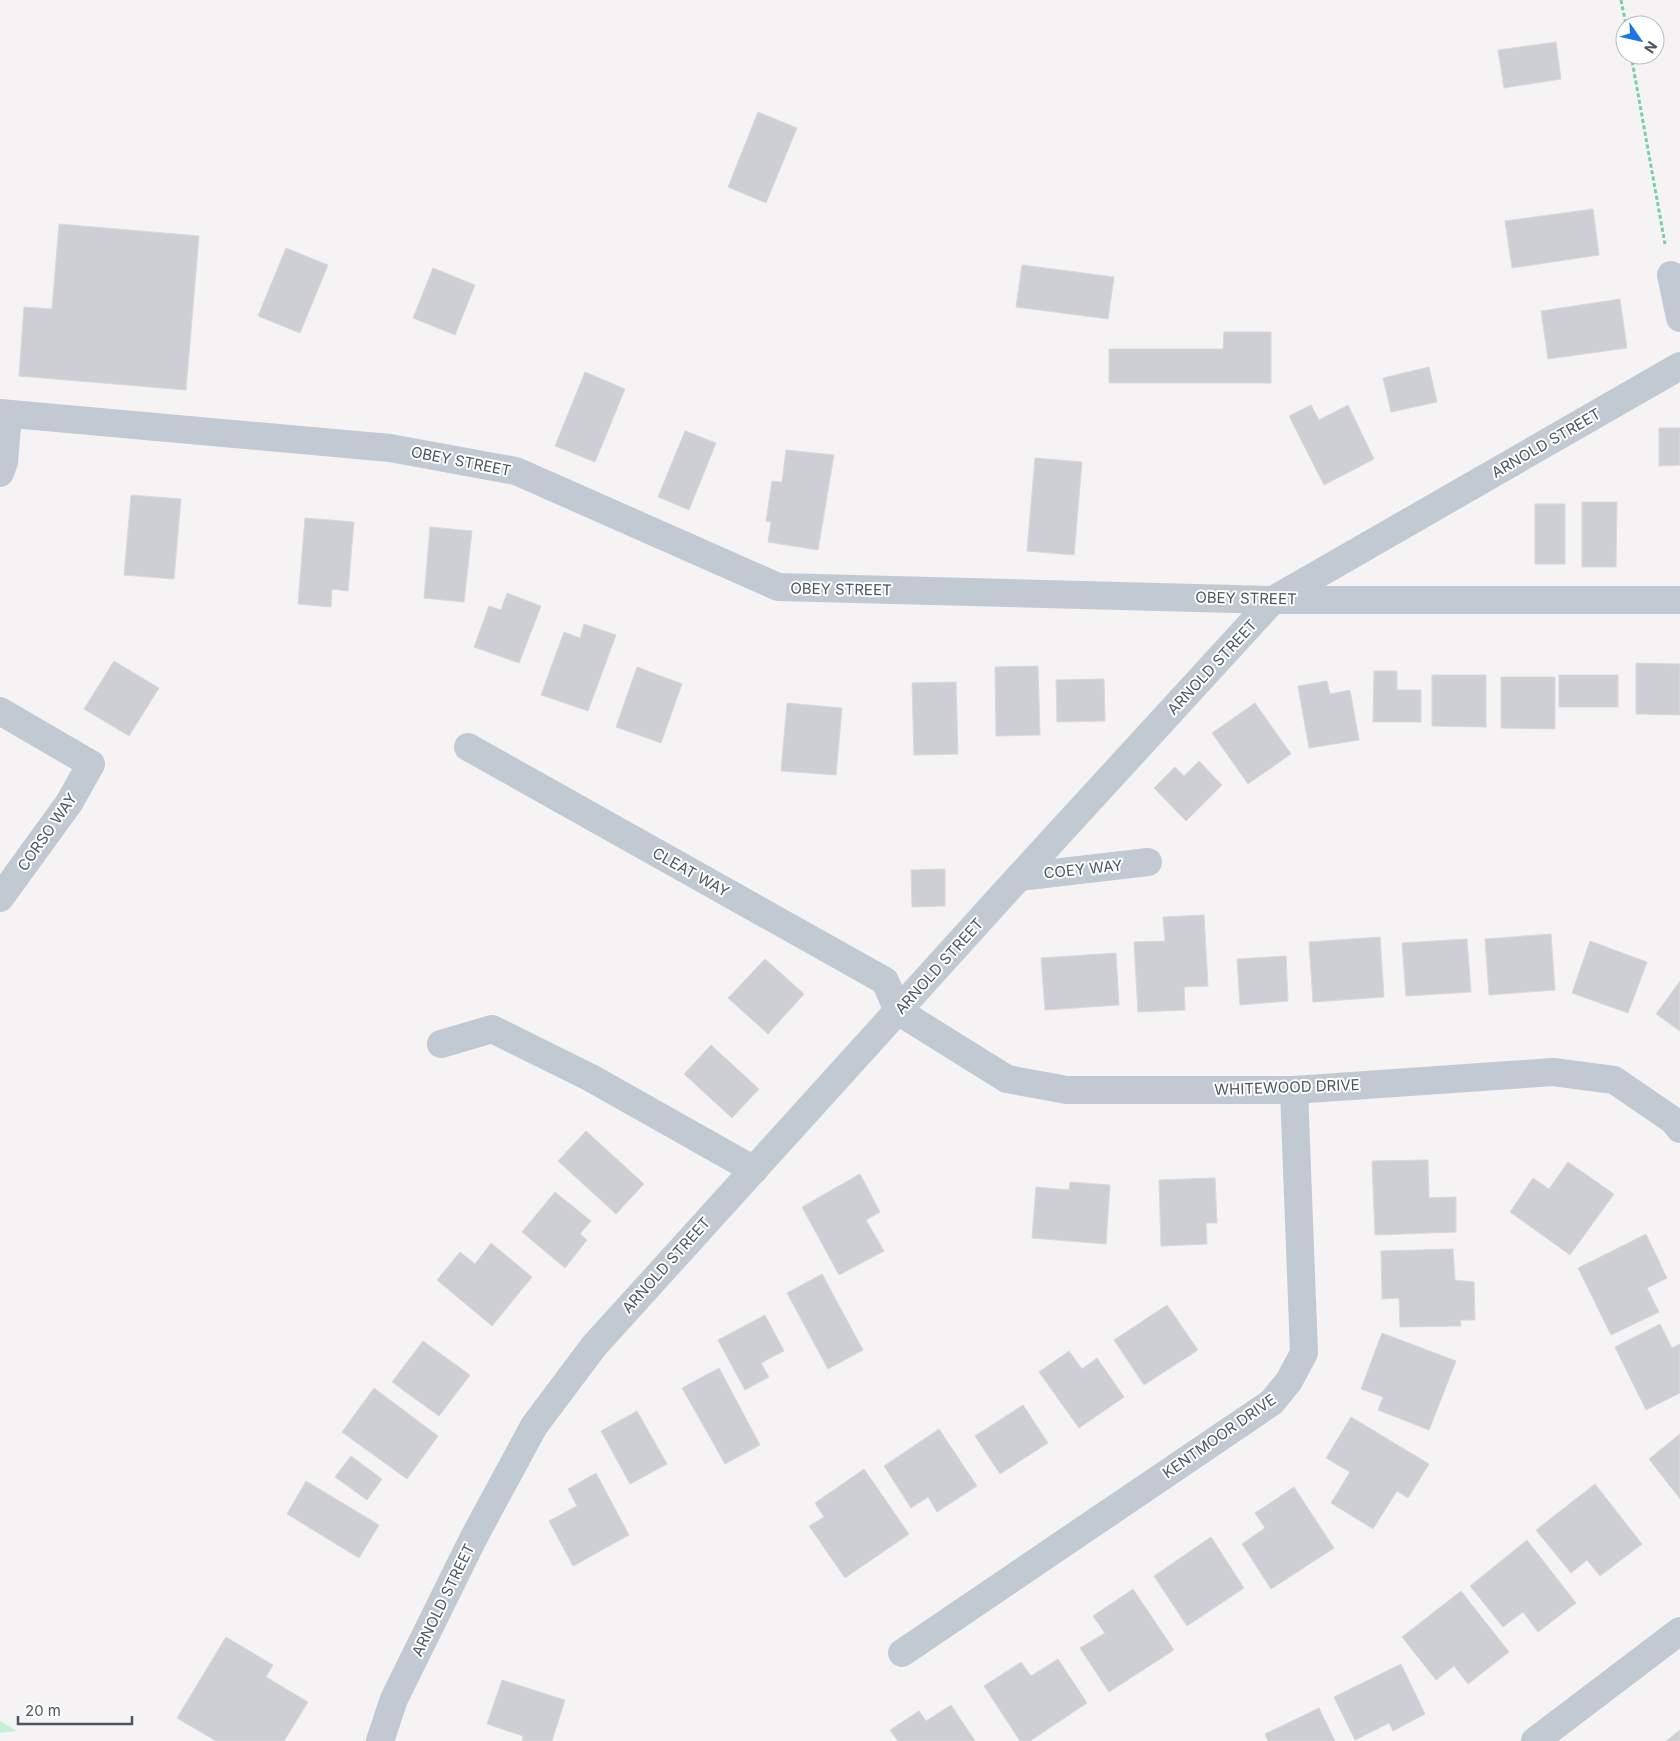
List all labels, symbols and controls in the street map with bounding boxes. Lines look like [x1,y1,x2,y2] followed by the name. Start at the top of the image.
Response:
[1615,15,1665,65] north arrow
[1641,38,1661,57] text: N
[1488,404,1604,482] street label: ARNOLD STREET
[409,442,513,480] street label: OBEY STREET
[790,579,892,599] street label: OBEY STREET
[1195,588,1297,608] street label: OBEY STREET
[1163,616,1261,718] street label: ARNOLD STREET
[13,789,81,875] street label: CORSO WAY
[649,843,733,901] street label: CLEAT WAY
[1043,855,1123,883] street label: COEY WAY
[891,914,987,1018] street label: ARNOLD STREET
[1214,1075,1360,1099] street label: WHITEWOOD DRIVE
[618,1213,714,1317] street label: ARNOLD STREET
[1159,1390,1279,1482] street label: KENTMOOR DRIVE
[408,1541,478,1659] street label: ARNOLD STREET
[18,1694,131,1726] scale bar
[25,1701,61,1720] text: 20 m

